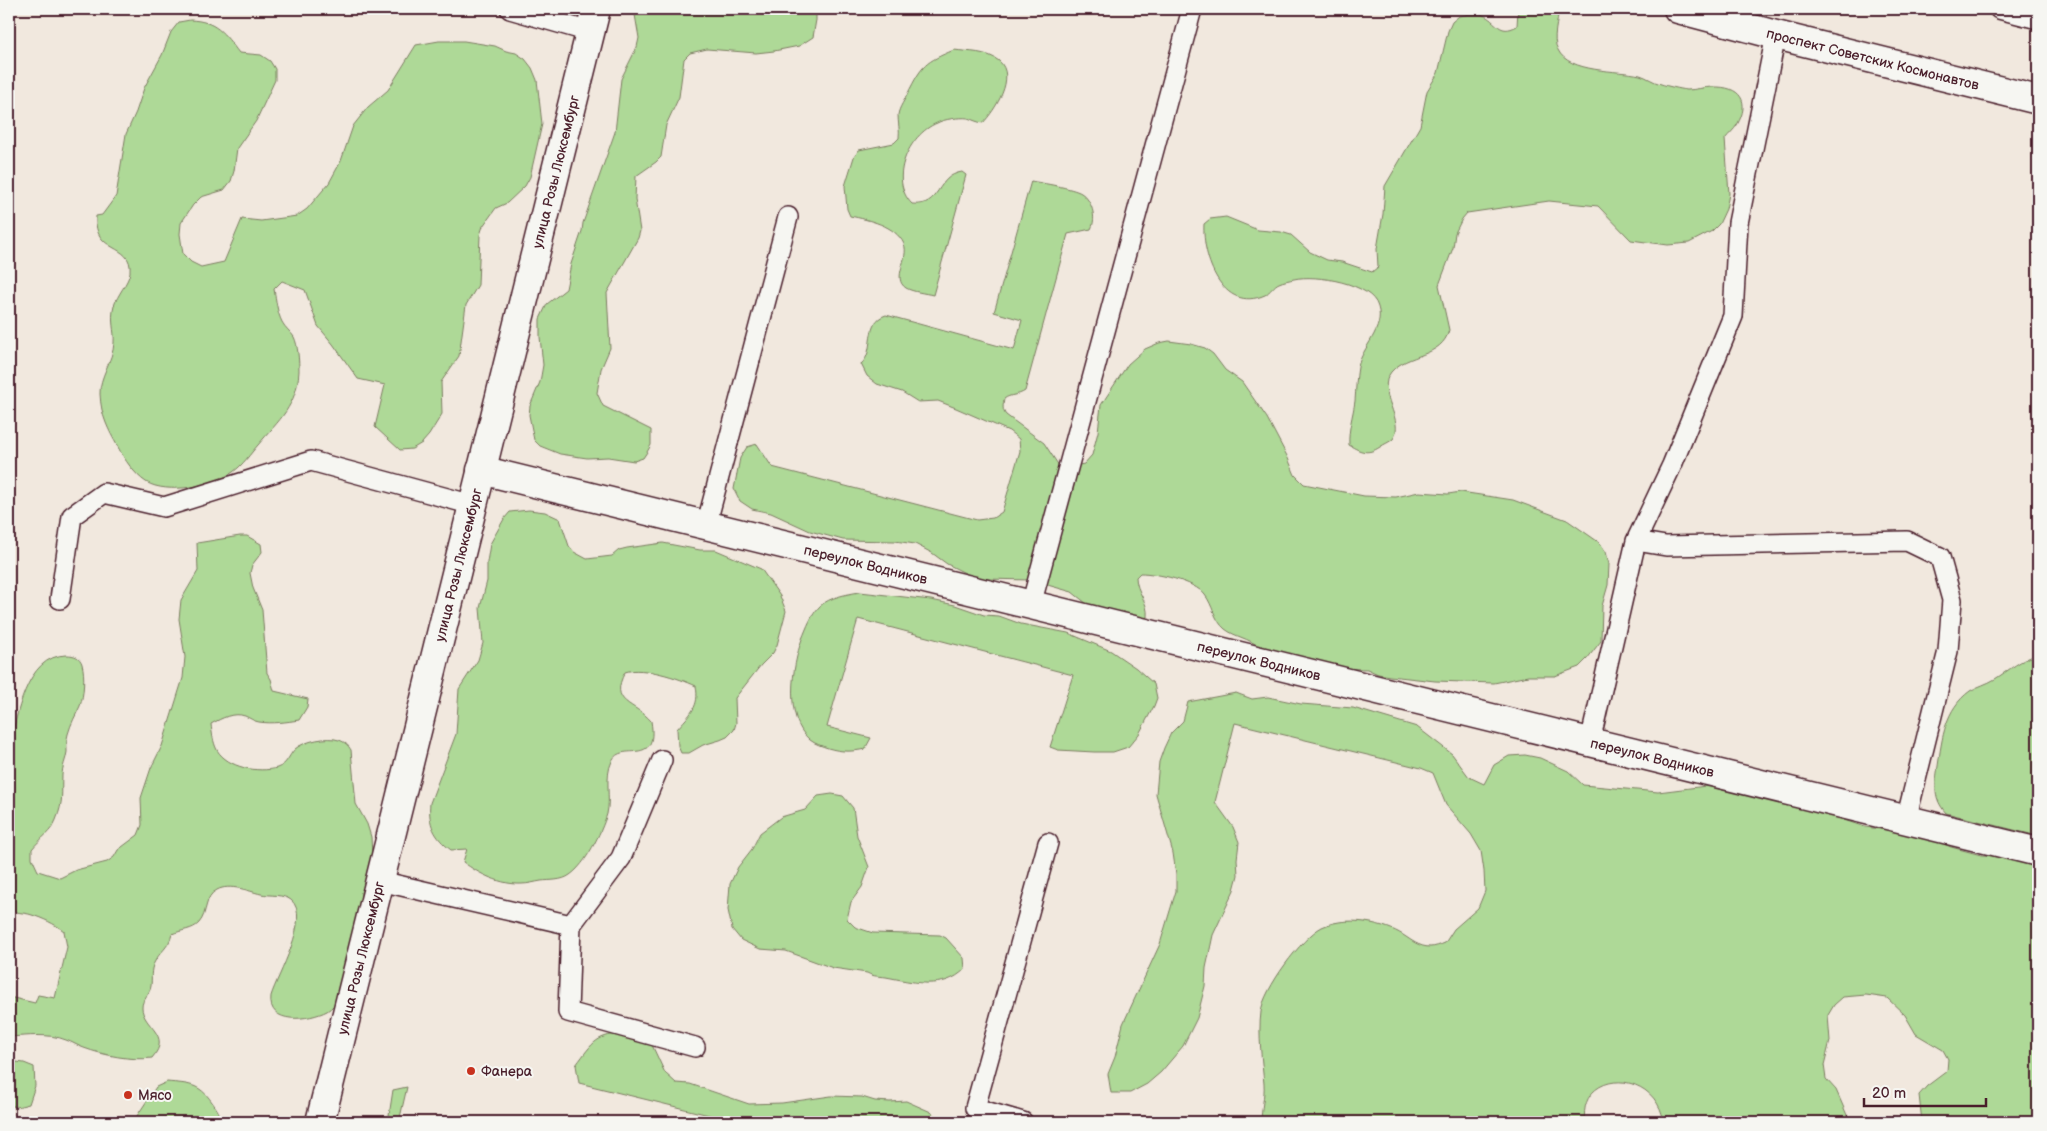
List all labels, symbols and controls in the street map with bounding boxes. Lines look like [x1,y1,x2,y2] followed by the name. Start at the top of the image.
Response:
[1765,24,1981,94] street label: проспект Советских Космонавтов
[528,93,583,250] street label: улица Розы Люксембург
[431,486,485,643] street label: улица Розы Люксембург
[802,541,930,588] street label: переулок Водников
[1195,638,1323,684] street label: переулок Водников
[1589,734,1716,781] street label: переулок Водников
[334,879,388,1036] street label: улица Розы Люксембург
[481,1063,533,1080] place label: Фанера
[465,1065,477,1077] marker: Фанера
[1864,1076,1987,1108] scale bar
[1872,1084,1906,1103] text: 20 m
[138,1087,172,1104] place label: Мясо
[122,1089,134,1101] marker: Мясо

